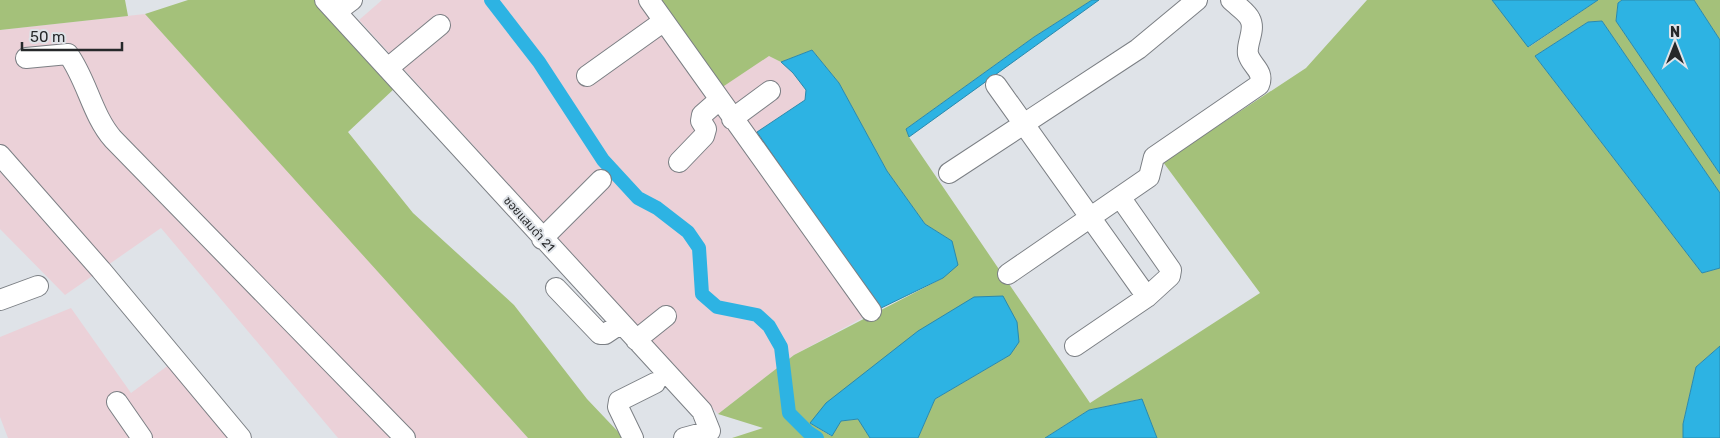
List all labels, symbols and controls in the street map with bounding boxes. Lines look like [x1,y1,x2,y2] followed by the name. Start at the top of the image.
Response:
[22,20,122,52] scale bar
[1650,20,1700,70] north arrow
[1670,24,1680,41] text: N
[30,28,65,46] text: 50 m
[501,194,557,254] street label: ซอยแสมดำ 21

